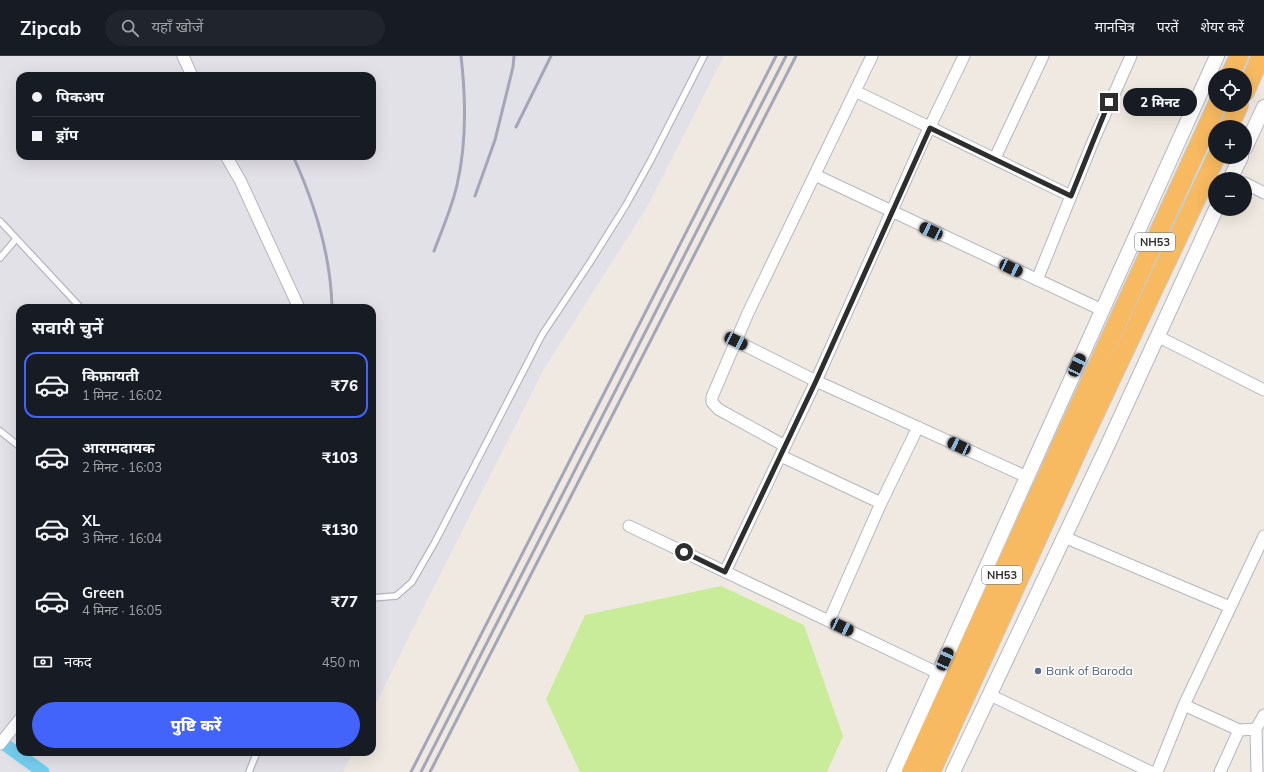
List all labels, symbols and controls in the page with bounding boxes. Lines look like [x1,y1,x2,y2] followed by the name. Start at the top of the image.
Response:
[105,10,385,46] search box
[20,16,81,40] text: Zipcab
[119,17,141,39] icon: search
[151,17,203,36] text: यहाँ खोजें
[1095,18,1135,36] text: मानचित्र
[1157,18,1179,36] text: परतें
[1201,18,1244,36] text: शेयर करें
[1208,68,1252,216] map controls
[1208,68,1252,112] button: locate
[56,87,104,106] text: पिकअप
[1123,88,1197,116] callout: 2 मिनट
[1100,93,1118,111] route end
[1140,94,1180,110] text: 2 मिनट
[1208,120,1252,164] button: +
[56,125,78,144] text: ड्रॉप
[1208,172,1252,216] button: −
[918,220,944,242] car
[1135,233,1175,251] road number: NH53
[998,257,1024,279] car
[32,316,103,339] text: सवारी चुनें
[723,330,749,352] car
[1066,352,1088,378] car
[82,366,139,385] text: किफ़ायती
[34,367,70,403] icon: car
[331,376,358,395] text: ₹76
[82,387,162,403] text: 1 मिनट · 16:02
[946,435,972,457] car
[82,438,155,457] text: आरामदायक
[34,439,70,475] icon: car
[322,448,358,467] text: ₹103
[82,459,162,475] text: 2 मिनट · 16:03
[34,511,70,547] icon: car
[82,511,100,530] text: XL
[322,520,358,539] text: ₹130
[82,530,162,546] text: 3 मिनट · 16:04
[675,543,693,561] route start
[982,566,1022,584] road number: NH53
[34,583,70,619] icon: car
[82,583,124,602] text: Green
[331,592,358,611] text: ₹77
[82,602,162,618] text: 4 मिनट · 16:05
[829,616,855,638] car
[935,646,955,672] car
[32,651,54,673] icon: cash
[64,652,92,671] text: नकद
[322,654,360,670] text: 450 m
[1046,663,1133,678] place label: Bank of Baroda
[1033,666,1043,676] marker: Bank of Baroda
[32,702,360,748] button: पुष्टि करें

